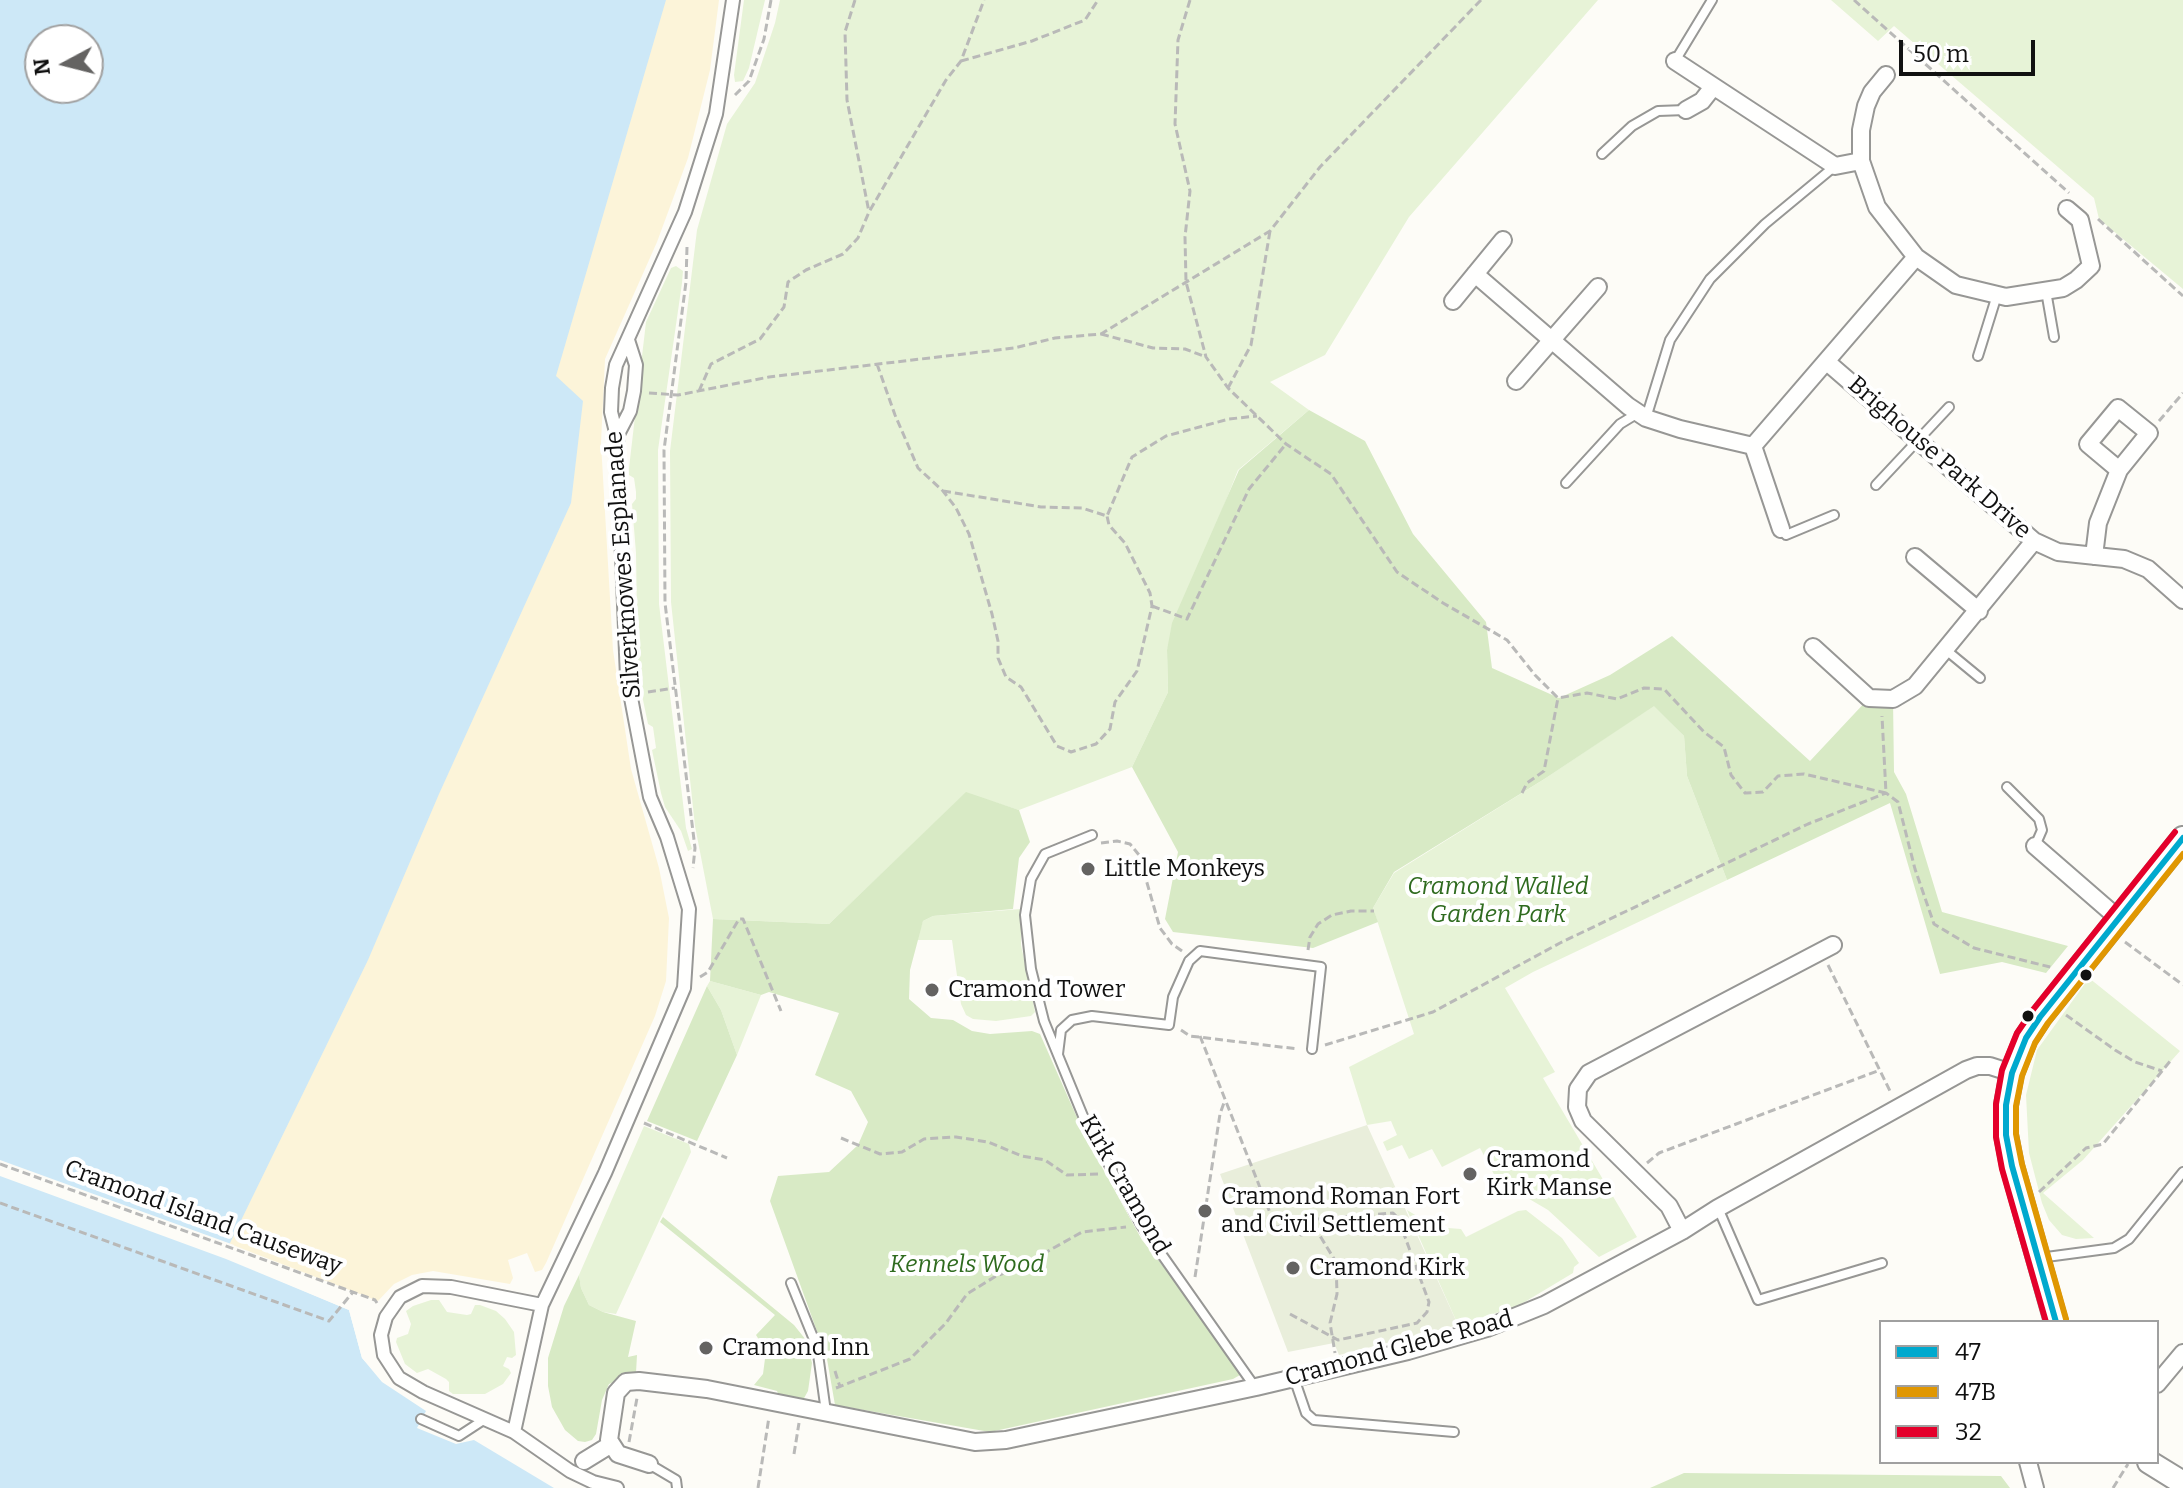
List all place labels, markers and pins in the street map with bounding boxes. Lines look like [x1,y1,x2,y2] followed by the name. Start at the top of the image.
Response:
[1104,855,1265,883] place label: Little Monkeys
[1079,860,1097,878] marker: Little Monkeys
[2078,967,2094,983] unlabelled marker
[948,976,1125,1004] place label: Cramond Tower
[923,981,941,999] marker: Cramond Tower
[2020,1008,2036,1024] unlabelled marker
[1486,1146,1612,1202] place label: Cramond Kirk Manse
[1461,1165,1479,1183] marker: Cramond Kirk Manse
[1221,1183,1460,1239] place label: Cramond Roman Fort and Civil Settlement
[1196,1202,1214,1220] marker: Cramond Roman Fort and Civil Settlement
[1309,1254,1465,1282] place label: Cramond Kirk
[1284,1259,1302,1277] marker: Cramond Kirk
[722,1334,870,1362] place label: Cramond Inn
[697,1339,715,1357] marker: Cramond Inn

